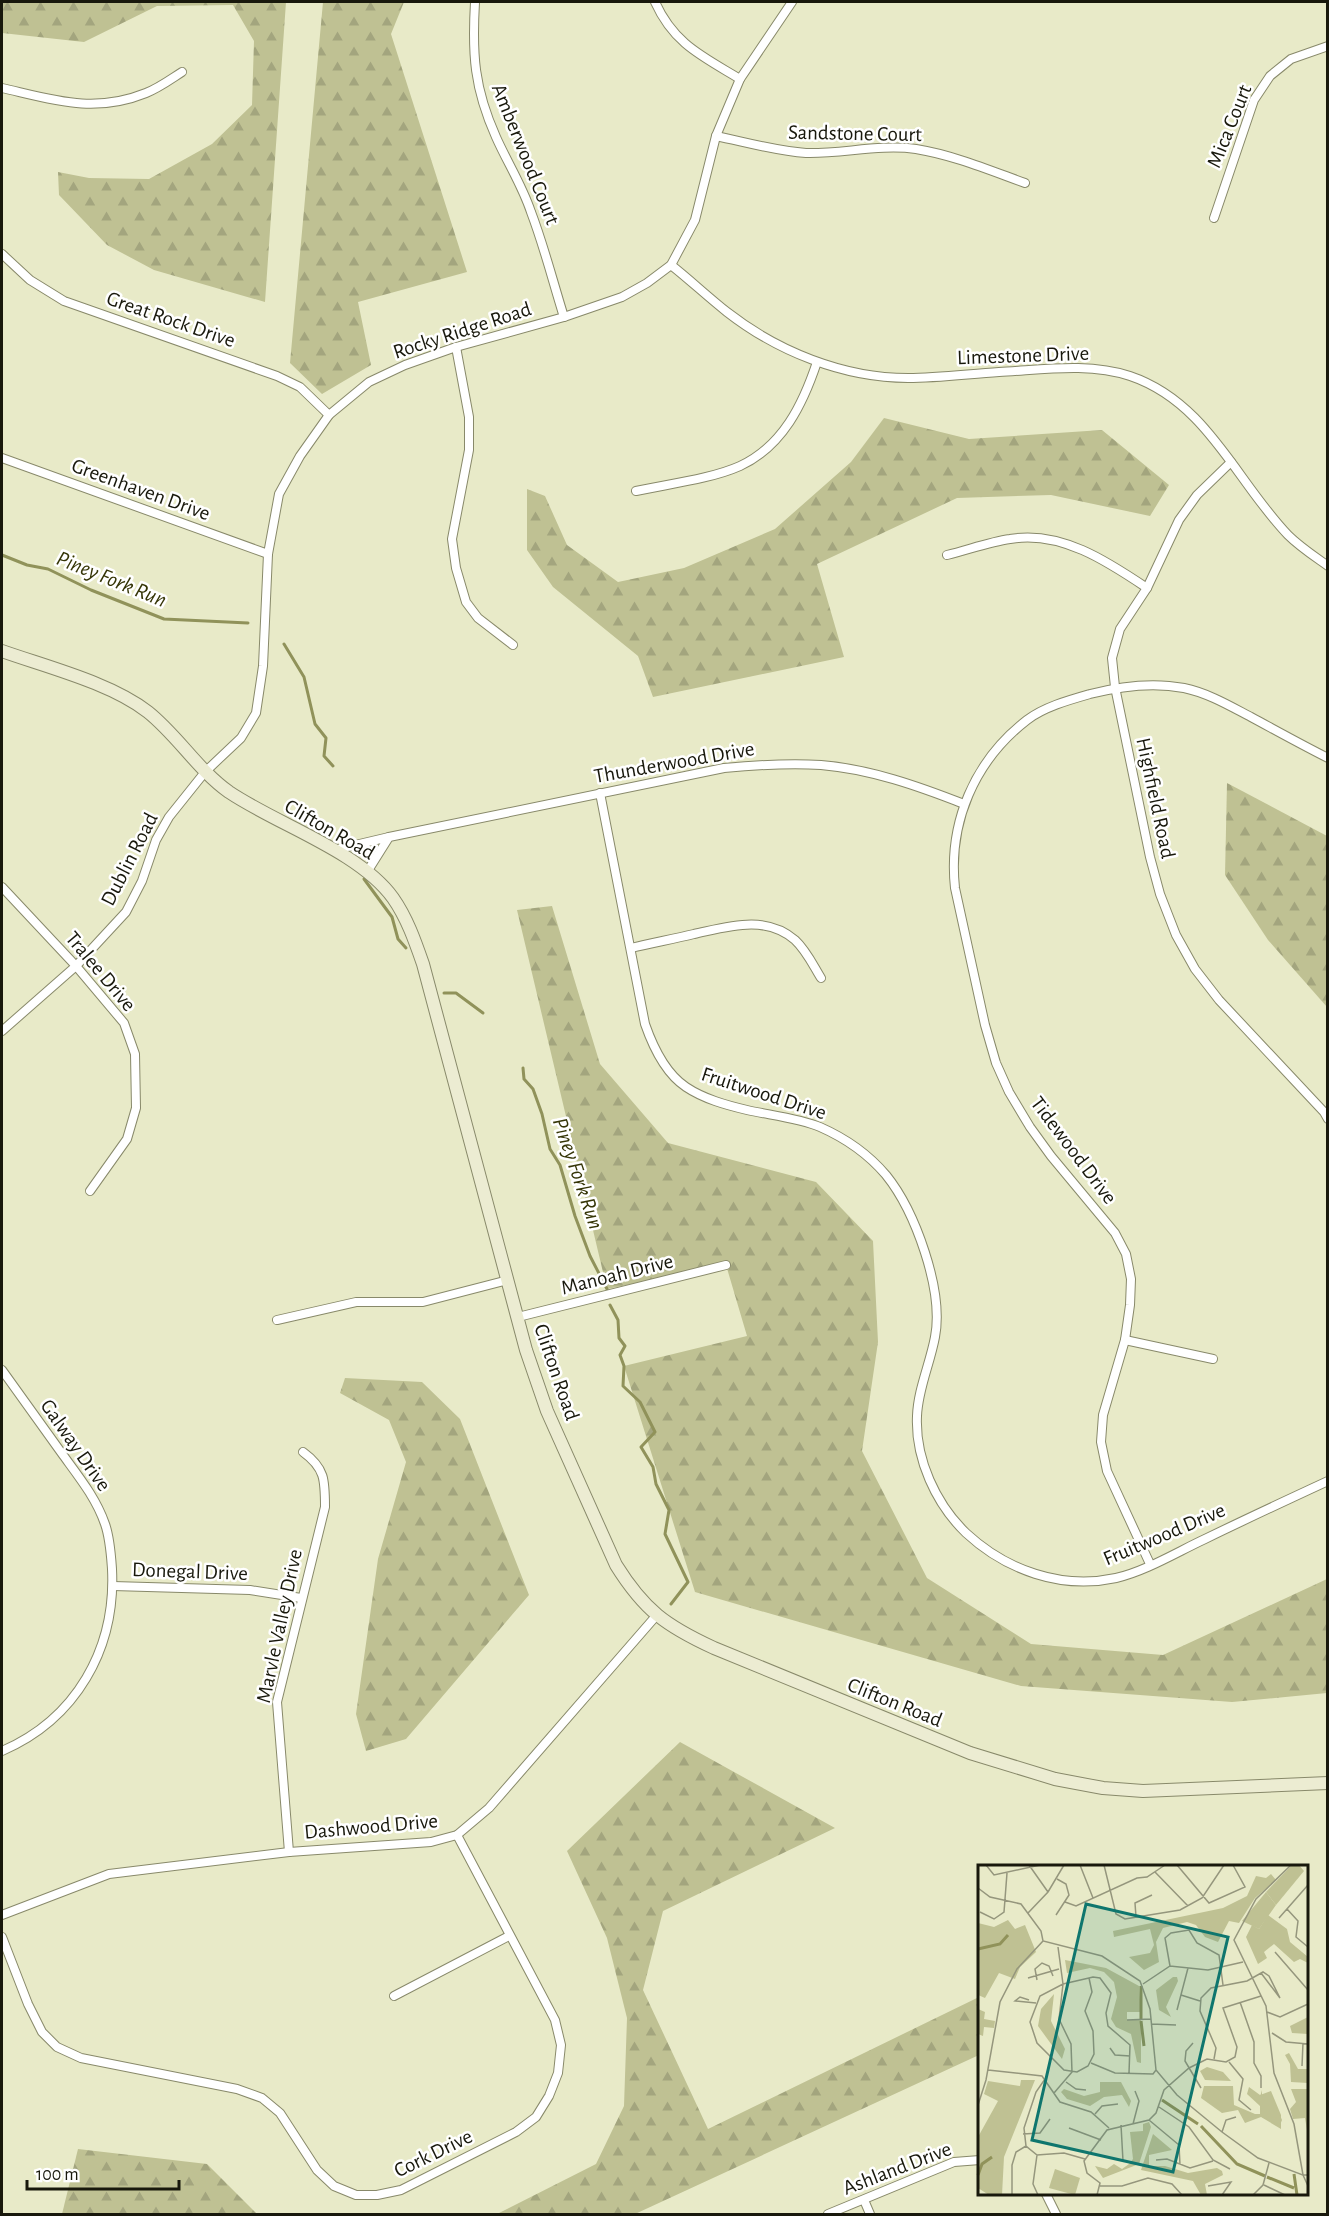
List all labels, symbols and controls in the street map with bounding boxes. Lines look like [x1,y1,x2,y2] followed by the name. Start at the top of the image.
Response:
[488,81,563,228] street label: Amberwood Court
[1203,81,1256,171] street label: Mica Court
[788,122,922,145] street label: Sandstone Court
[104,288,238,351] street label: Great Rock Drive
[390,298,534,363] street label: Rocky Ridge Road
[957,343,1089,368] street label: Limestone Drive
[69,455,213,524] street label: Greenhaven Drive
[54,547,170,611] water label: Piney Fork Run
[1132,736,1179,861] street label: Highfield Road
[592,738,756,787] street label: Thunderwood Drive
[281,795,379,864] street label: Clifton Road
[97,809,162,909] street label: Dublin Road
[61,927,140,1015] street label: Tralee Drive
[699,1063,829,1124] street label: Fruitwood Drive
[1027,1093,1121,1208] street label: Tidewood Drive
[549,1115,607,1232] water label: Piney Fork Run
[559,1250,675,1299] street label: Manoah Drive
[530,1321,583,1423] street label: Clifton Road
[36,1396,115,1495] street label: Galway Drive
[1100,1499,1228,1570] street label: Fruitwood Drive
[253,1547,306,1705] street label: Marvle Valley Drive
[132,1559,248,1584] street label: Donegal Drive
[844,1674,945,1731] street label: Clifton Road
[303,1810,439,1843] street label: Dashwood Drive
[978,1865,1308,2195] inset map
[391,2126,476,2181] street label: Cork Drive
[840,2138,954,2199] street label: Ashland Drive
[27,2153,178,2191] scale bar
[36,2166,79,2184] text: 100 m

